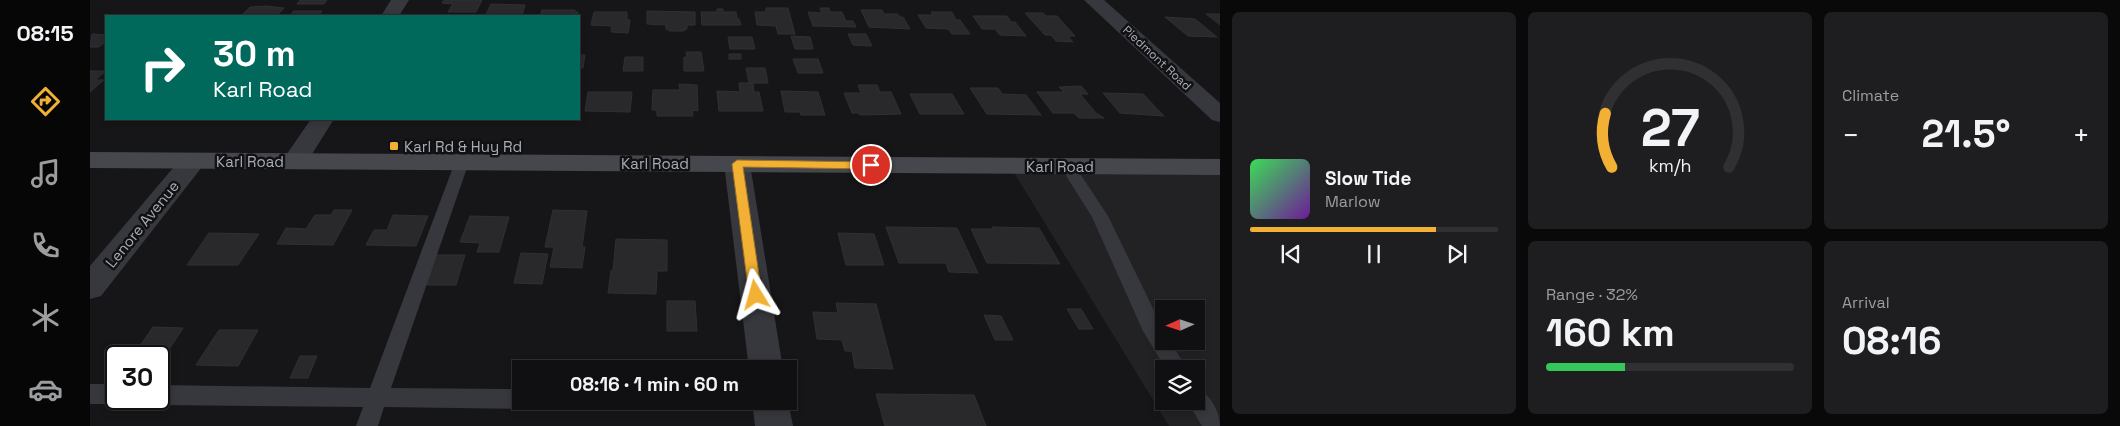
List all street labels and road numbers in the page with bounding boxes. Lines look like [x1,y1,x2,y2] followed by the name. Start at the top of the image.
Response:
[1119,22,1195,94] street label: Piedmont Road
[216,152,284,171] street label: Karl Road
[621,154,689,173] street label: Karl Road
[1026,157,1094,176] street label: Karl Road
[101,177,183,271] street label: Lenore Avenue

